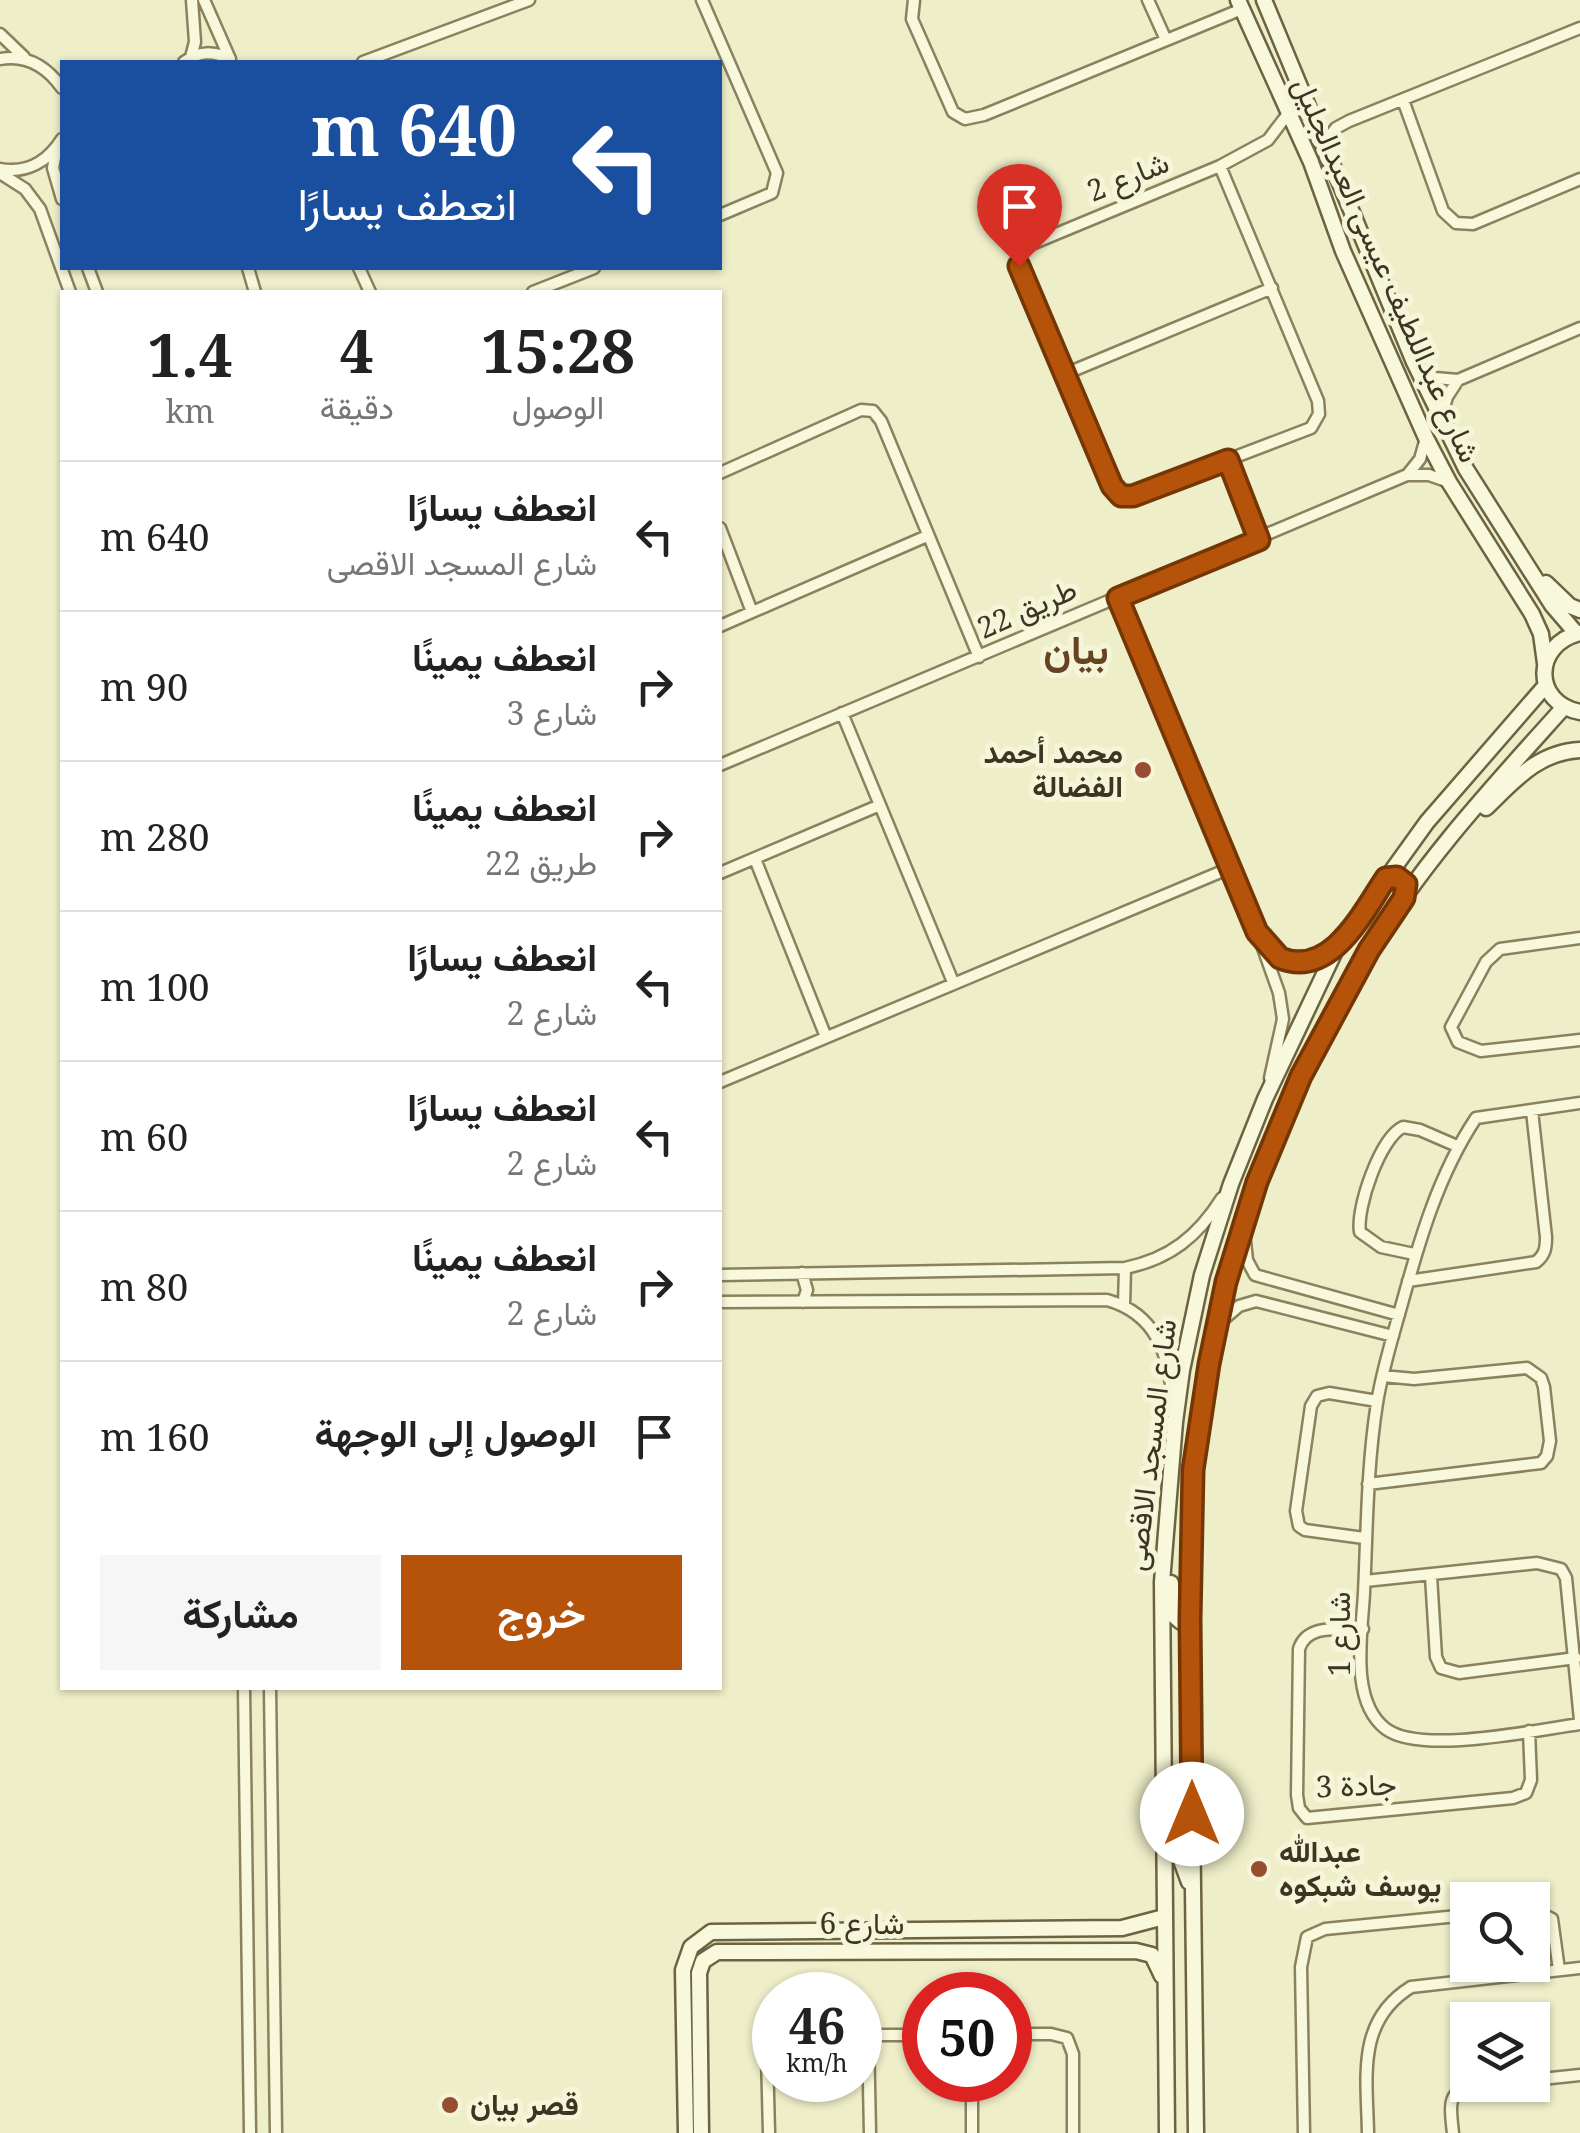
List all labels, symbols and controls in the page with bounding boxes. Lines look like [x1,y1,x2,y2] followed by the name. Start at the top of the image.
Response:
[1283,70,1491,469] street label: شارع عبداللطيف عيسى العبدالجليل
[311,81,517,177] text: 640 m
[552,100,682,230] icon: left
[1080,141,1175,211] street label: شارع 2
[977,164,1062,267] pin
[298,172,517,233] text: انعطف يسارًا
[992,179,1047,234] icon: arrive
[340,309,374,391] text: 4
[481,309,635,391] text: 15:28
[147,313,233,395] text: 1.4
[320,385,394,428] text: دقيقة
[512,385,604,428] text: الوصول
[165,389,214,432] text: km
[407,480,597,532] text: انعطف يسارًا
[627,509,682,564] icon: left
[100,510,210,562] text: 640 m
[327,541,597,584] text: شارع المسجد الاقصى
[970,568,1083,648] street label: طريق 22
[1043,621,1109,676] district label: بيان
[412,630,597,682] text: انعطف يمينًا
[627,659,682,714] icon: right
[100,660,188,712] text: 90 m
[506,691,597,734] text: شارع 3
[983,731,1123,806] place label: محمد أحمد الفضالة
[1132,759,1154,781] marker: محمد أحمد الفضالة
[412,780,597,832] text: انعطف يمينًا
[627,809,682,864] icon: right
[100,810,210,862] text: 280 m
[485,841,597,884] text: طريق 22
[407,930,597,982] text: انعطف يسارًا
[627,959,682,1014] icon: left
[100,960,210,1012] text: 100 m
[506,991,597,1034] text: شارع 2
[407,1080,597,1132] text: انعطف يسارًا
[627,1109,682,1164] icon: left
[100,1110,188,1162] text: 60 m
[506,1141,597,1184] text: شارع 2
[412,1230,597,1282] text: انعطف يمينًا
[627,1259,682,1314] icon: right
[100,1260,188,1312] text: 80 m
[506,1291,597,1334] text: شارع 2
[1114,1317,1186,1573] street label: شارع المسجد الاقصى
[315,1406,597,1458] text: الوصول إلى الوجهة
[627,1409,682,1464] icon: arrive
[100,1410,210,1462] text: 160 m
[100,1555,381,1670] button: مشاركة
[401,1555,682,1670] button: خروج
[1318,1592,1360,1676] street label: شارع 1
[1140,1762,1244,1866] position arrow
[1315,1763,1397,1806] street label: جادة 3
[1279,1830,1442,1905] place label: عبدالله يوسف شبكوه
[1248,1858,1270,1880] marker: عبدالله يوسف شبكوه
[1450,1882,1550,2102] map controls
[1450,1882,1550,1982] button: search
[820,1902,904,1944] street label: شارع 6
[902,1972,1032,2102] speed limit sign: 50
[789,1991,845,2059] text: 46
[1450,2002,1550,2102] button: layers
[786,2045,848,2079] text: km/h
[470,2083,579,2124] place label: قصر بيان
[439,2094,461,2116] marker: قصر بيان

